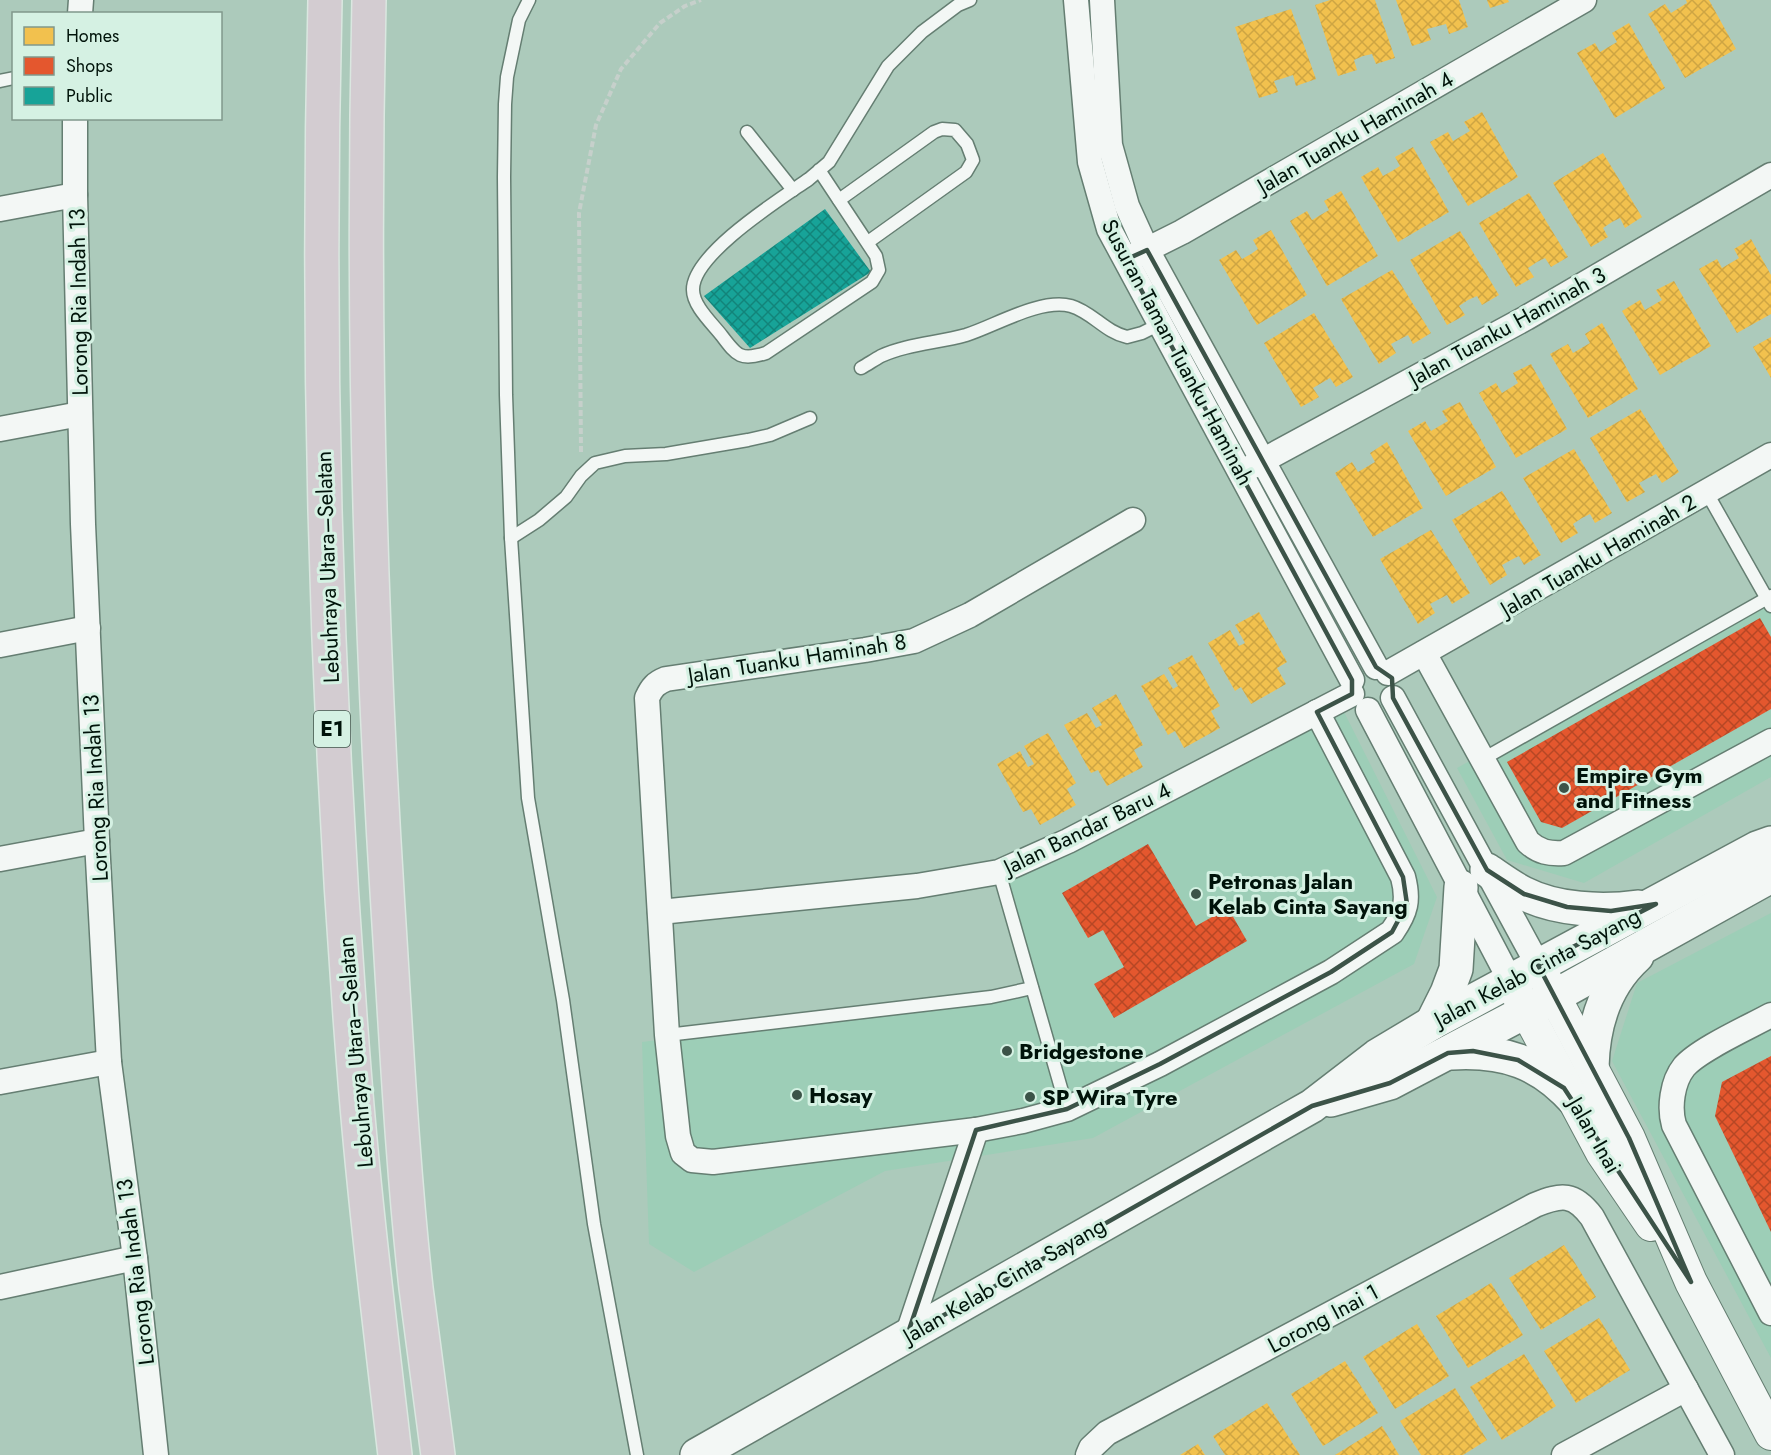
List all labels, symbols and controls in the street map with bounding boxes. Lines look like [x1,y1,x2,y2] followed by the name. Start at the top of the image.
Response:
[12,12,222,120] legend
[66,23,119,49] text: Homes
[66,53,113,79] text: Shops
[1248,63,1459,203] street label: Jalan Tuanku Haminah 4
[66,83,113,109] text: Public
[60,208,96,396] street label: Lorong Ria Indah 13
[1094,213,1262,491] street label: Susuran Taman Tuanku Haminah
[1400,258,1611,395] street label: Jalan Tuanku Haminah 3
[307,450,347,684] street label: Lebuhraya Utara–Selatan
[1492,486,1702,626] street label: Jalan Tuanku Haminah 2
[682,625,909,692] street label: Jalan Tuanku Haminah 8
[74,694,116,882] street label: Lorong Ria Indah 13
[314,711,350,747] road number: E1
[1576,759,1703,816] place label: Empire Gym and Fitness
[995,773,1176,884] street label: Jalan Bandar Baru 4
[1557,781,1571,795] marker: Empire Gym and Fitness
[1208,865,1408,922] place label: Petronas Jalan Kelab Cinta Sayang
[1189,887,1203,901] marker: Petronas Jalan Kelab Cinta Sayang
[1426,899,1646,1036] street label: Jalan Kelab Cinta Sayang
[329,935,381,1169] street label: Lebuhraya Utara–Selatan
[1019,1035,1144,1067] place label: Bridgestone
[1000,1044,1014,1058] marker: Bridgestone
[809,1079,873,1111] place label: Hosay
[1042,1081,1178,1113] place label: SP Wira Tyre
[790,1088,804,1102] marker: Hosay
[1559,1089,1630,1179] street label: Jalan Inai
[1023,1090,1037,1104] marker: SP Wira Tyre
[108,1177,162,1367] street label: Lorong Ria Indah 13
[894,1209,1111,1353] street label: Jalan Kelab Cinta Sayang
[1262,1275,1384,1361] street label: Lorong Inai 1

